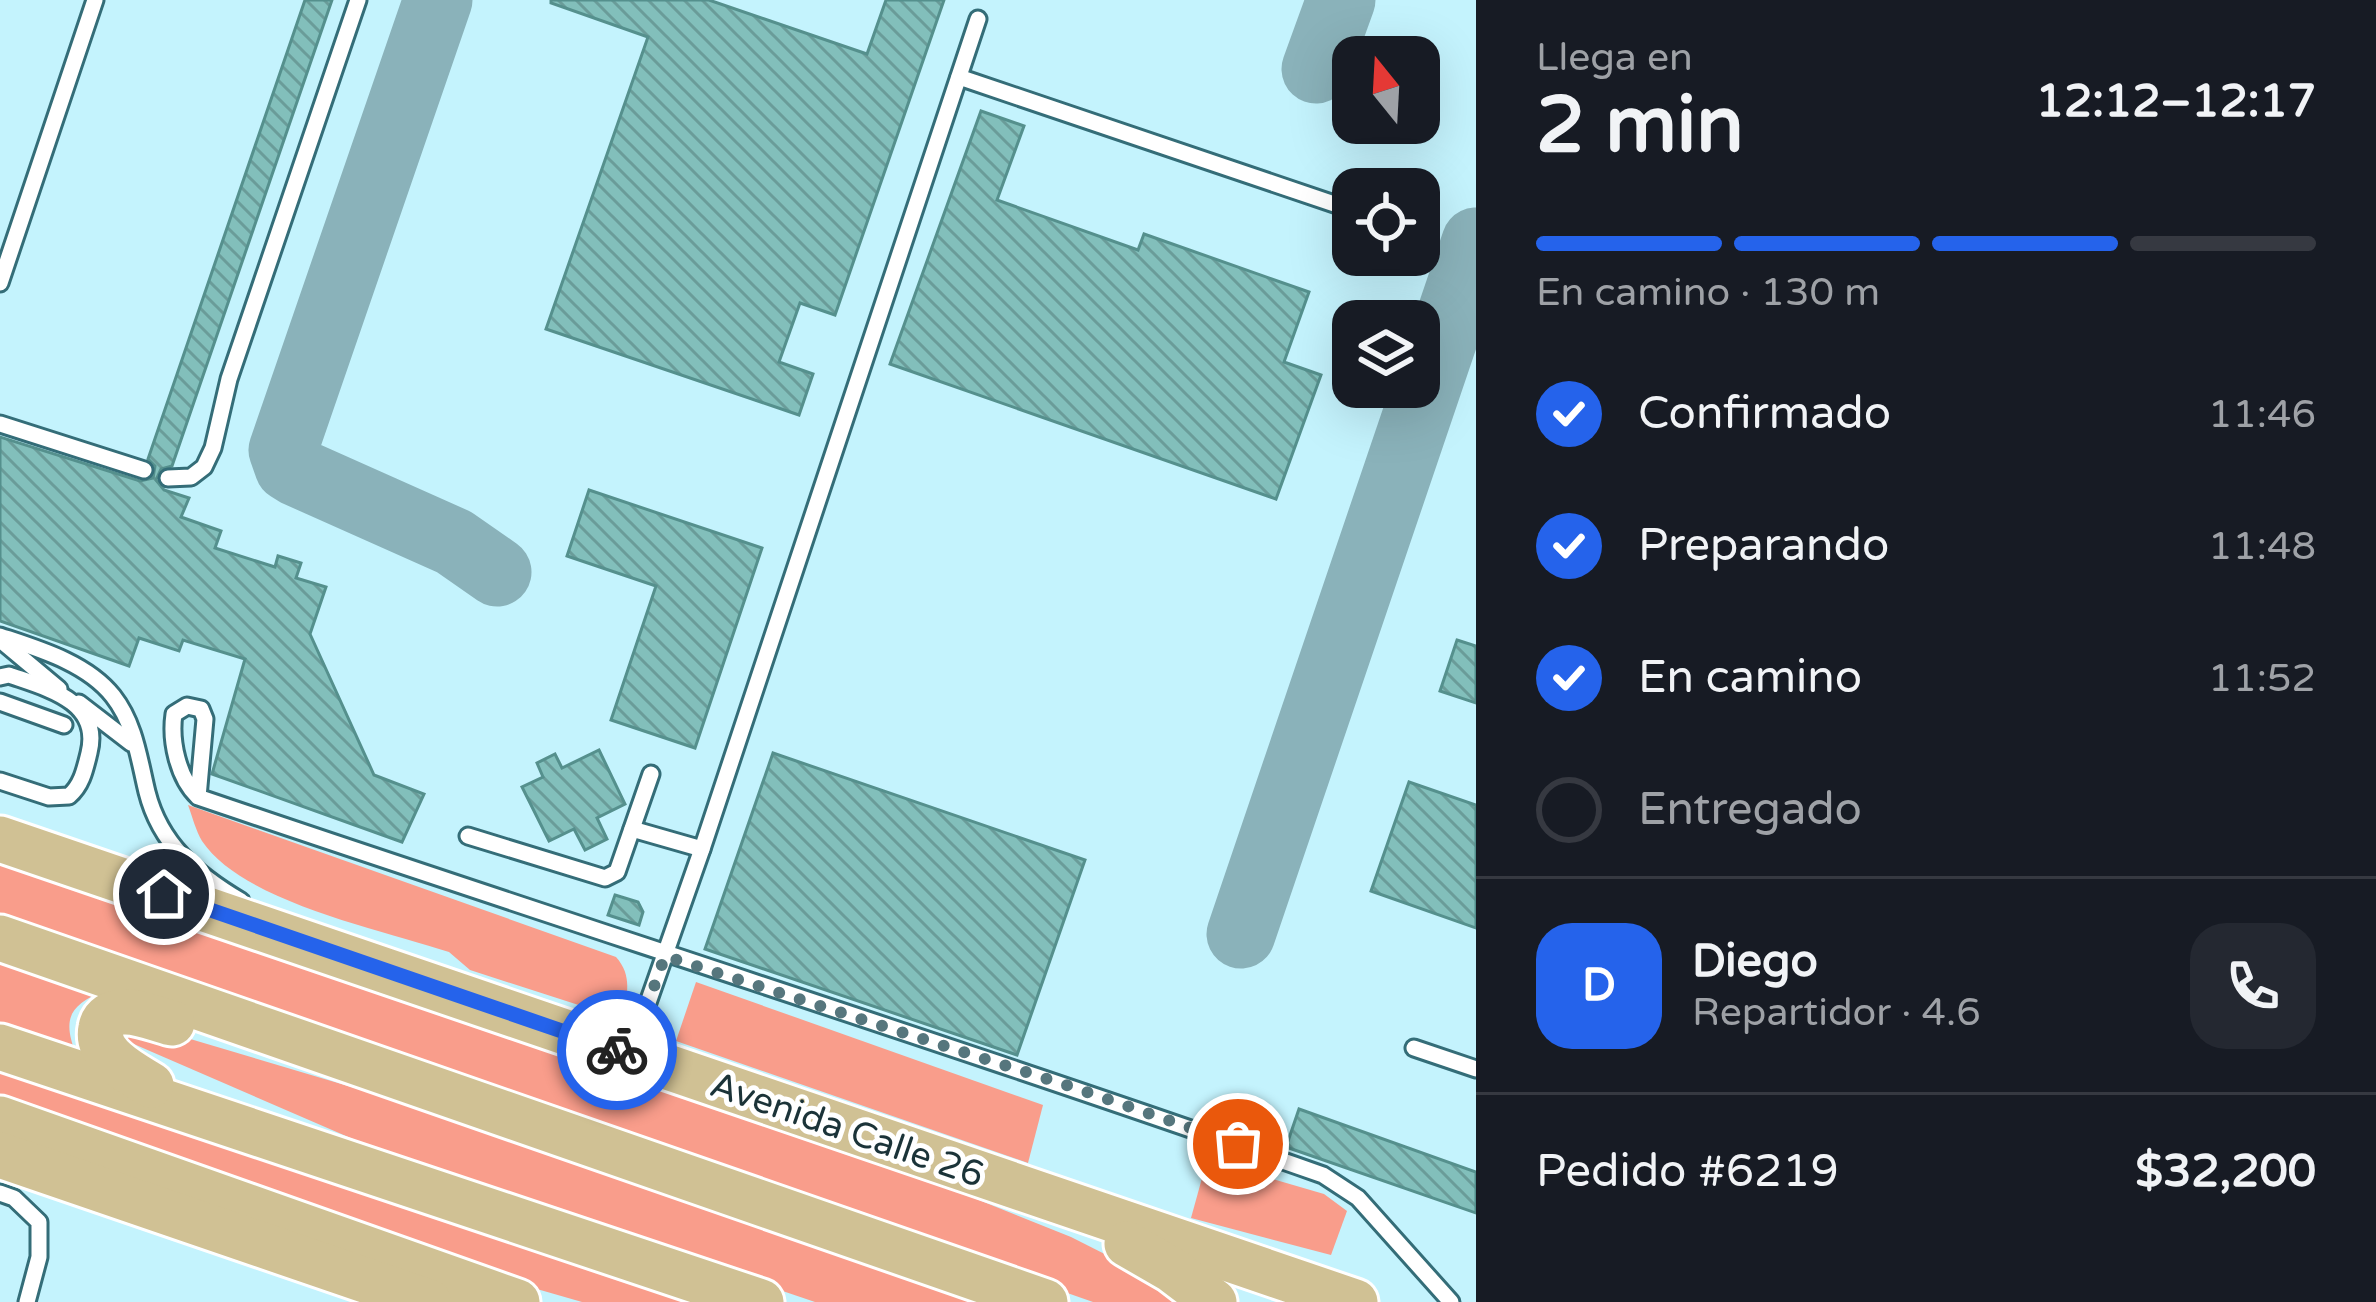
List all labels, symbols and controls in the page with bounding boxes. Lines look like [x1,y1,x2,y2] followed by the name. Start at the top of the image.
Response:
[1536,34,1693,81] text: Llega en
[1332,36,1440,144] north arrow
[1332,36,1440,408] map controls
[2036,75,2316,129] text: 12:12–12:17
[1536,79,1744,173] text: 2 min
[1332,168,1440,276] button: locate
[1536,269,1880,316] text: En camino · 130 m
[1332,300,1440,408] button: layers
[1536,381,1602,447] icon: check
[1638,387,1891,441] text: Confirmado
[2208,391,2316,438] text: 11:46
[1536,513,1602,579] icon: check
[1638,519,1889,573] text: Preparando
[2208,523,2316,570] text: 11:48
[1536,645,1602,711] icon: check
[1638,651,1862,705] text: En camino
[2208,655,2316,702] text: 11:52
[1638,783,1862,837] text: Entregado
[113,843,215,945] pin
[131,861,197,927] icon: home
[2190,923,2316,1049] button: phone
[1692,935,1818,989] text: Diego
[1582,959,1616,1013] text: D
[1692,989,1981,1036] text: Repartidor · 4.6
[557,990,677,1110] courier
[584,1017,650,1083] icon: bike
[705,1063,989,1197] street label: Avenida Calle 26
[1187,1093,1289,1195] pin
[1205,1111,1271,1177] icon: bag
[1536,1145,1839,1199] text: Pedido #6219
[2135,1145,2316,1199] text: $32,200

